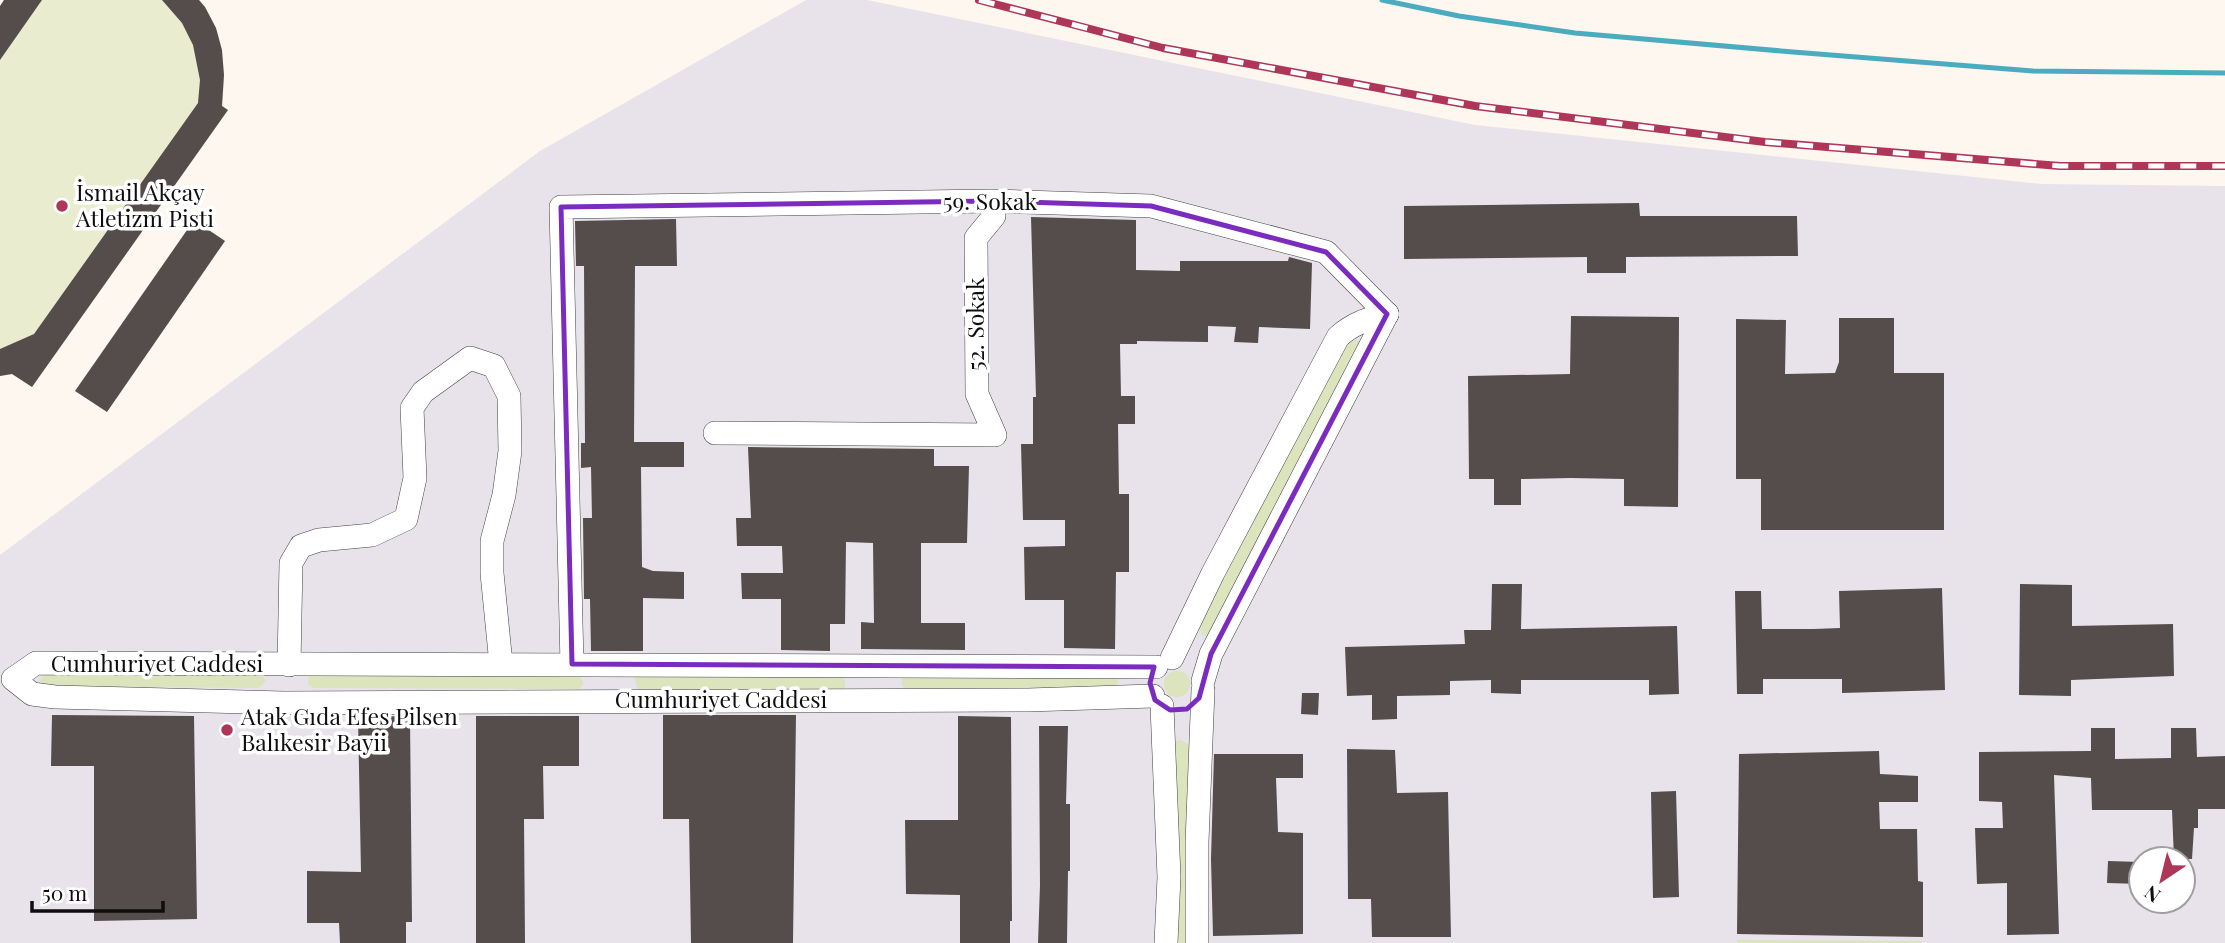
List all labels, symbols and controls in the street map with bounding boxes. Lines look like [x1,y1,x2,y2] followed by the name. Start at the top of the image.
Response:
[75,176,214,233] place label: İsmail Akçay Atletizm Pisti
[943,185,1037,216] street label: 59. Sokak
[54,198,70,214] marker: İsmail Akçay Atletizm Pisti
[959,277,990,371] street label: 52. Sokak
[51,647,264,678] street label: Cumhuriyet Caddesi
[615,683,828,714] street label: Cumhuriyet Caddesi
[240,700,458,757] place label: Atak Gıda Efes Pilsen Balıkesir Bayii
[219,722,235,738] marker: Atak Gıda Efes Pilsen Balıkesir Bayii
[2127,845,2197,915] north arrow
[32,870,163,914] scale bar
[42,878,88,906] text: 50 m
[2138,880,2165,909] text: N

